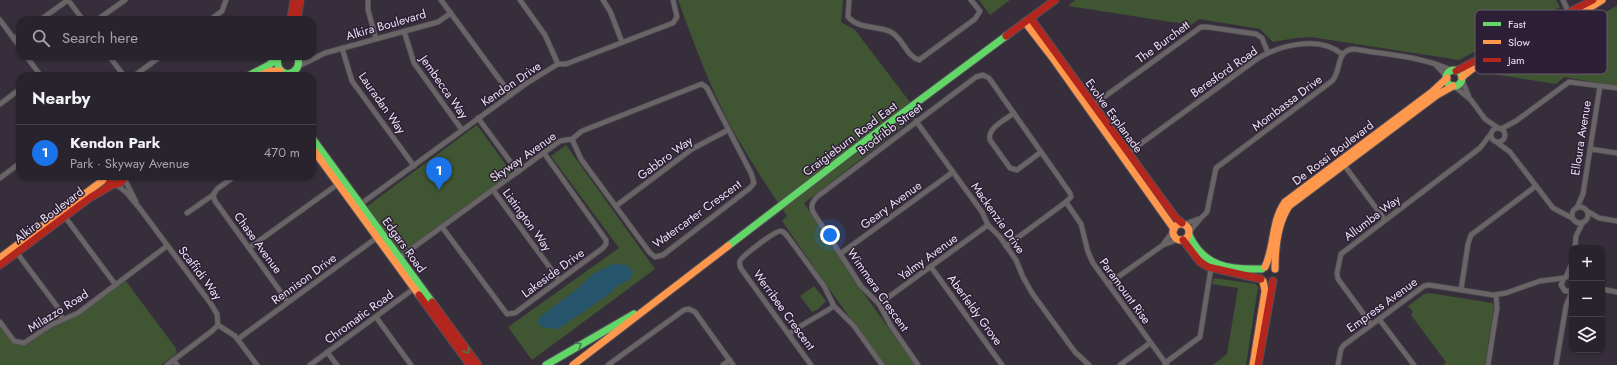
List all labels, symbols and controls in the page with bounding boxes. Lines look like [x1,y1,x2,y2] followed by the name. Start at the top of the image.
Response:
[344,5,428,45] street label: Alkira Boulevard
[1475,10,1607,74] legend
[16,16,316,60] search box
[1132,16,1194,68] street label: The Burchett
[1508,16,1526,32] text: Fast
[30,27,52,49] icon: search
[62,27,138,49] text: Search here
[1508,34,1530,50] text: Slow
[1187,42,1261,102] street label: Beresford Road
[414,50,473,123] street label: Jembecca Way
[1506,52,1525,68] text: Jam
[477,57,545,111] street label: Kendon Drive
[354,69,410,138] street label: Lauradan Way
[1248,71,1326,135] street label: Mombassa Drive
[1081,75,1147,157] street label: Evolve Esplanade
[32,86,90,110] text: Nearby
[799,97,901,181] street label: Craigieburn Road East
[854,99,926,159] street label: Brodribb Street
[1566,99,1596,177] street label: Elloura Avenue
[1288,116,1378,190] street label: De Rossi Boulevard
[486,127,560,187] street label: Skyway Avenue
[634,131,697,184] street label: Gabbro Way
[70,132,160,154] text: Kendon Park
[42,143,48,162] text: 1
[264,143,300,162] text: 470 m
[70,154,189,173] text: Park · Skyway Avenue
[426,157,452,190] pin: 1
[649,175,745,252] street label: Watercarter Crescent
[857,177,925,233] street label: Geary Avenue
[967,178,1029,258] street label: Mackenzie Drive
[10,183,88,247] street label: Alkira Boulevard
[498,185,556,256] street label: Listington Way
[1340,190,1405,245] street label: Allumba Way
[229,208,287,278] street label: Chase Avenue
[378,214,430,276] street label: Edgars Road
[820,225,840,245] your location
[895,229,961,285] street label: Yalmy Avenue
[174,242,227,304] street label: Scaffidi Way
[518,244,588,302] street label: Lakeside Drive
[843,245,913,335] street label: Wimmera Crescent
[1569,245,1605,353] map controls
[1569,245,1605,281] button: +
[268,249,340,309] street label: Rennison Drive
[1095,254,1155,328] street label: Paramount Rise
[749,266,819,354] street label: Werribee Crescent
[943,271,1007,349] street label: Aberfeldy Grove
[1343,273,1421,337] street label: Empress Avenue
[1569,281,1605,317] button: −
[24,285,92,337] street label: Milazzo Road
[321,286,397,348] street label: Chromatic Road
[1569,317,1605,353] button: layers
[575,342,582,349] one-way arrow
[463,346,470,353] one-way arrow

